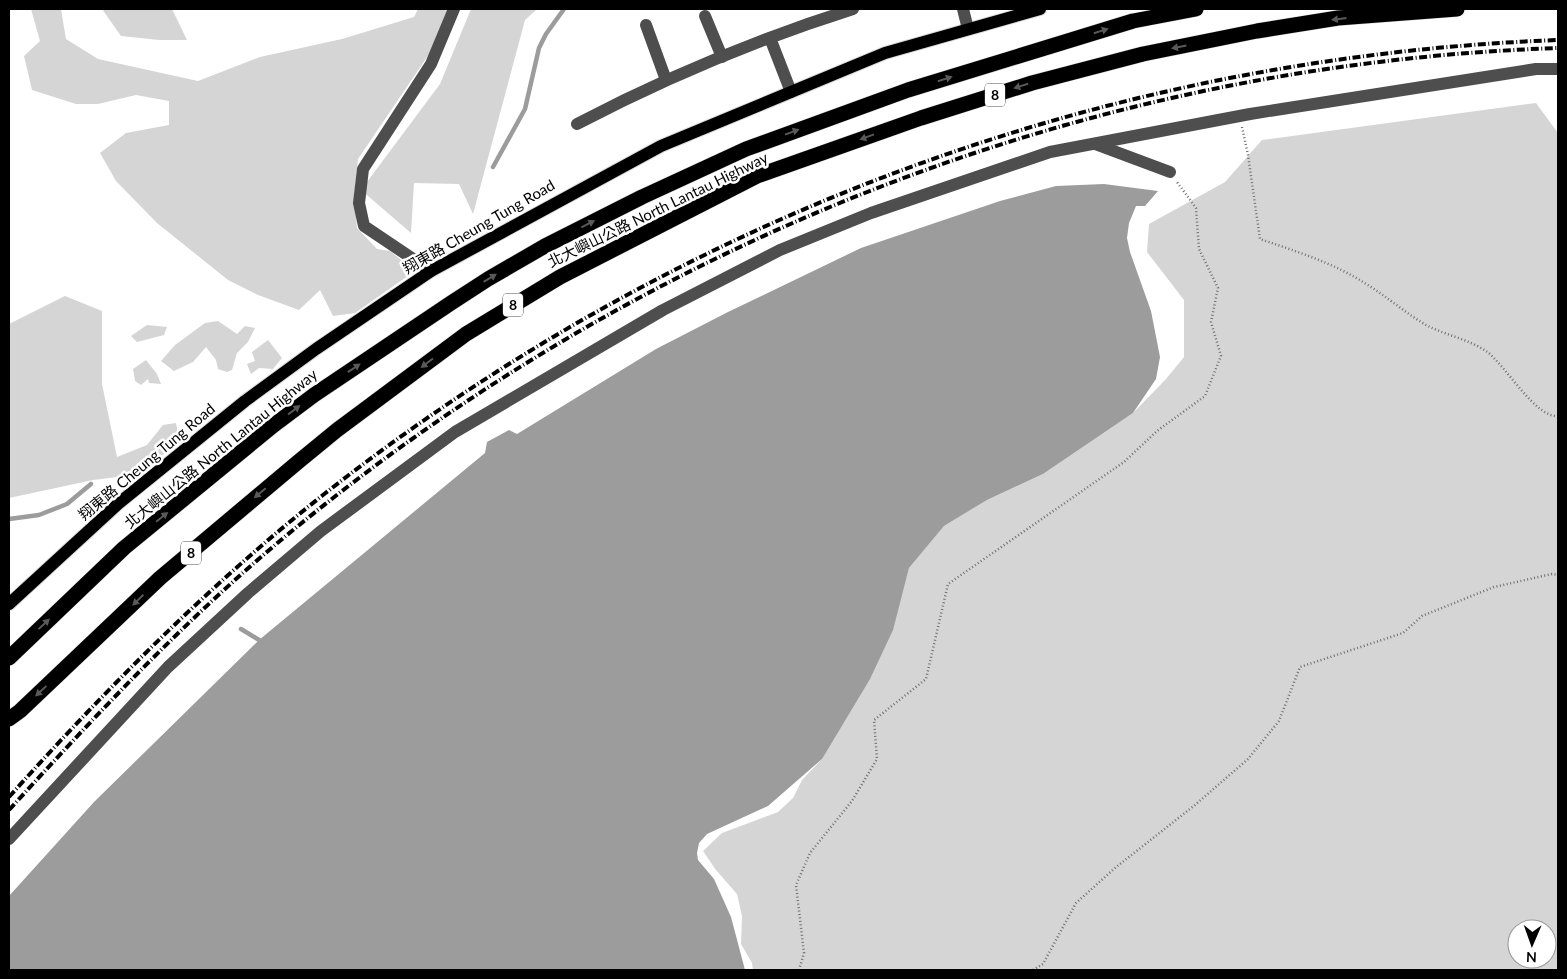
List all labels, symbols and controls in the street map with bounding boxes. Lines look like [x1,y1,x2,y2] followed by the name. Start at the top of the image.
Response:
[1331,15,1347,23] one-way arrow
[1093,27,1108,34] one-way arrow
[1171,43,1186,51] one-way arrow
[938,74,953,82] one-way arrow
[1014,83,1029,90] one-way arrow
[985,84,1005,106] road number: 8
[785,128,800,136] one-way arrow
[859,134,874,142] one-way arrow
[544,148,771,270] street label: 北大嶼山公路 North Lantau Highway
[400,175,557,277] street label: 翔東路 Cheung Tung Road
[581,220,595,228] one-way arrow
[482,274,497,282] one-way arrow
[503,294,523,316] road number: 8
[421,357,434,368] one-way arrow
[347,363,361,373] one-way arrow
[120,365,321,532] street label: 北大嶼山公路 North Lantau Highway
[75,399,218,523] street label: 翔東路 Cheung Tung Road
[287,405,301,415] one-way arrow
[254,488,267,499] one-way arrow
[156,512,168,523] one-way arrow
[181,542,201,564] road number: 8
[132,594,144,606] one-way arrow
[38,618,50,630] one-way arrow
[35,685,47,697] one-way arrow
[1507,919,1557,969] north arrow
[1526,949,1537,966] text: N

